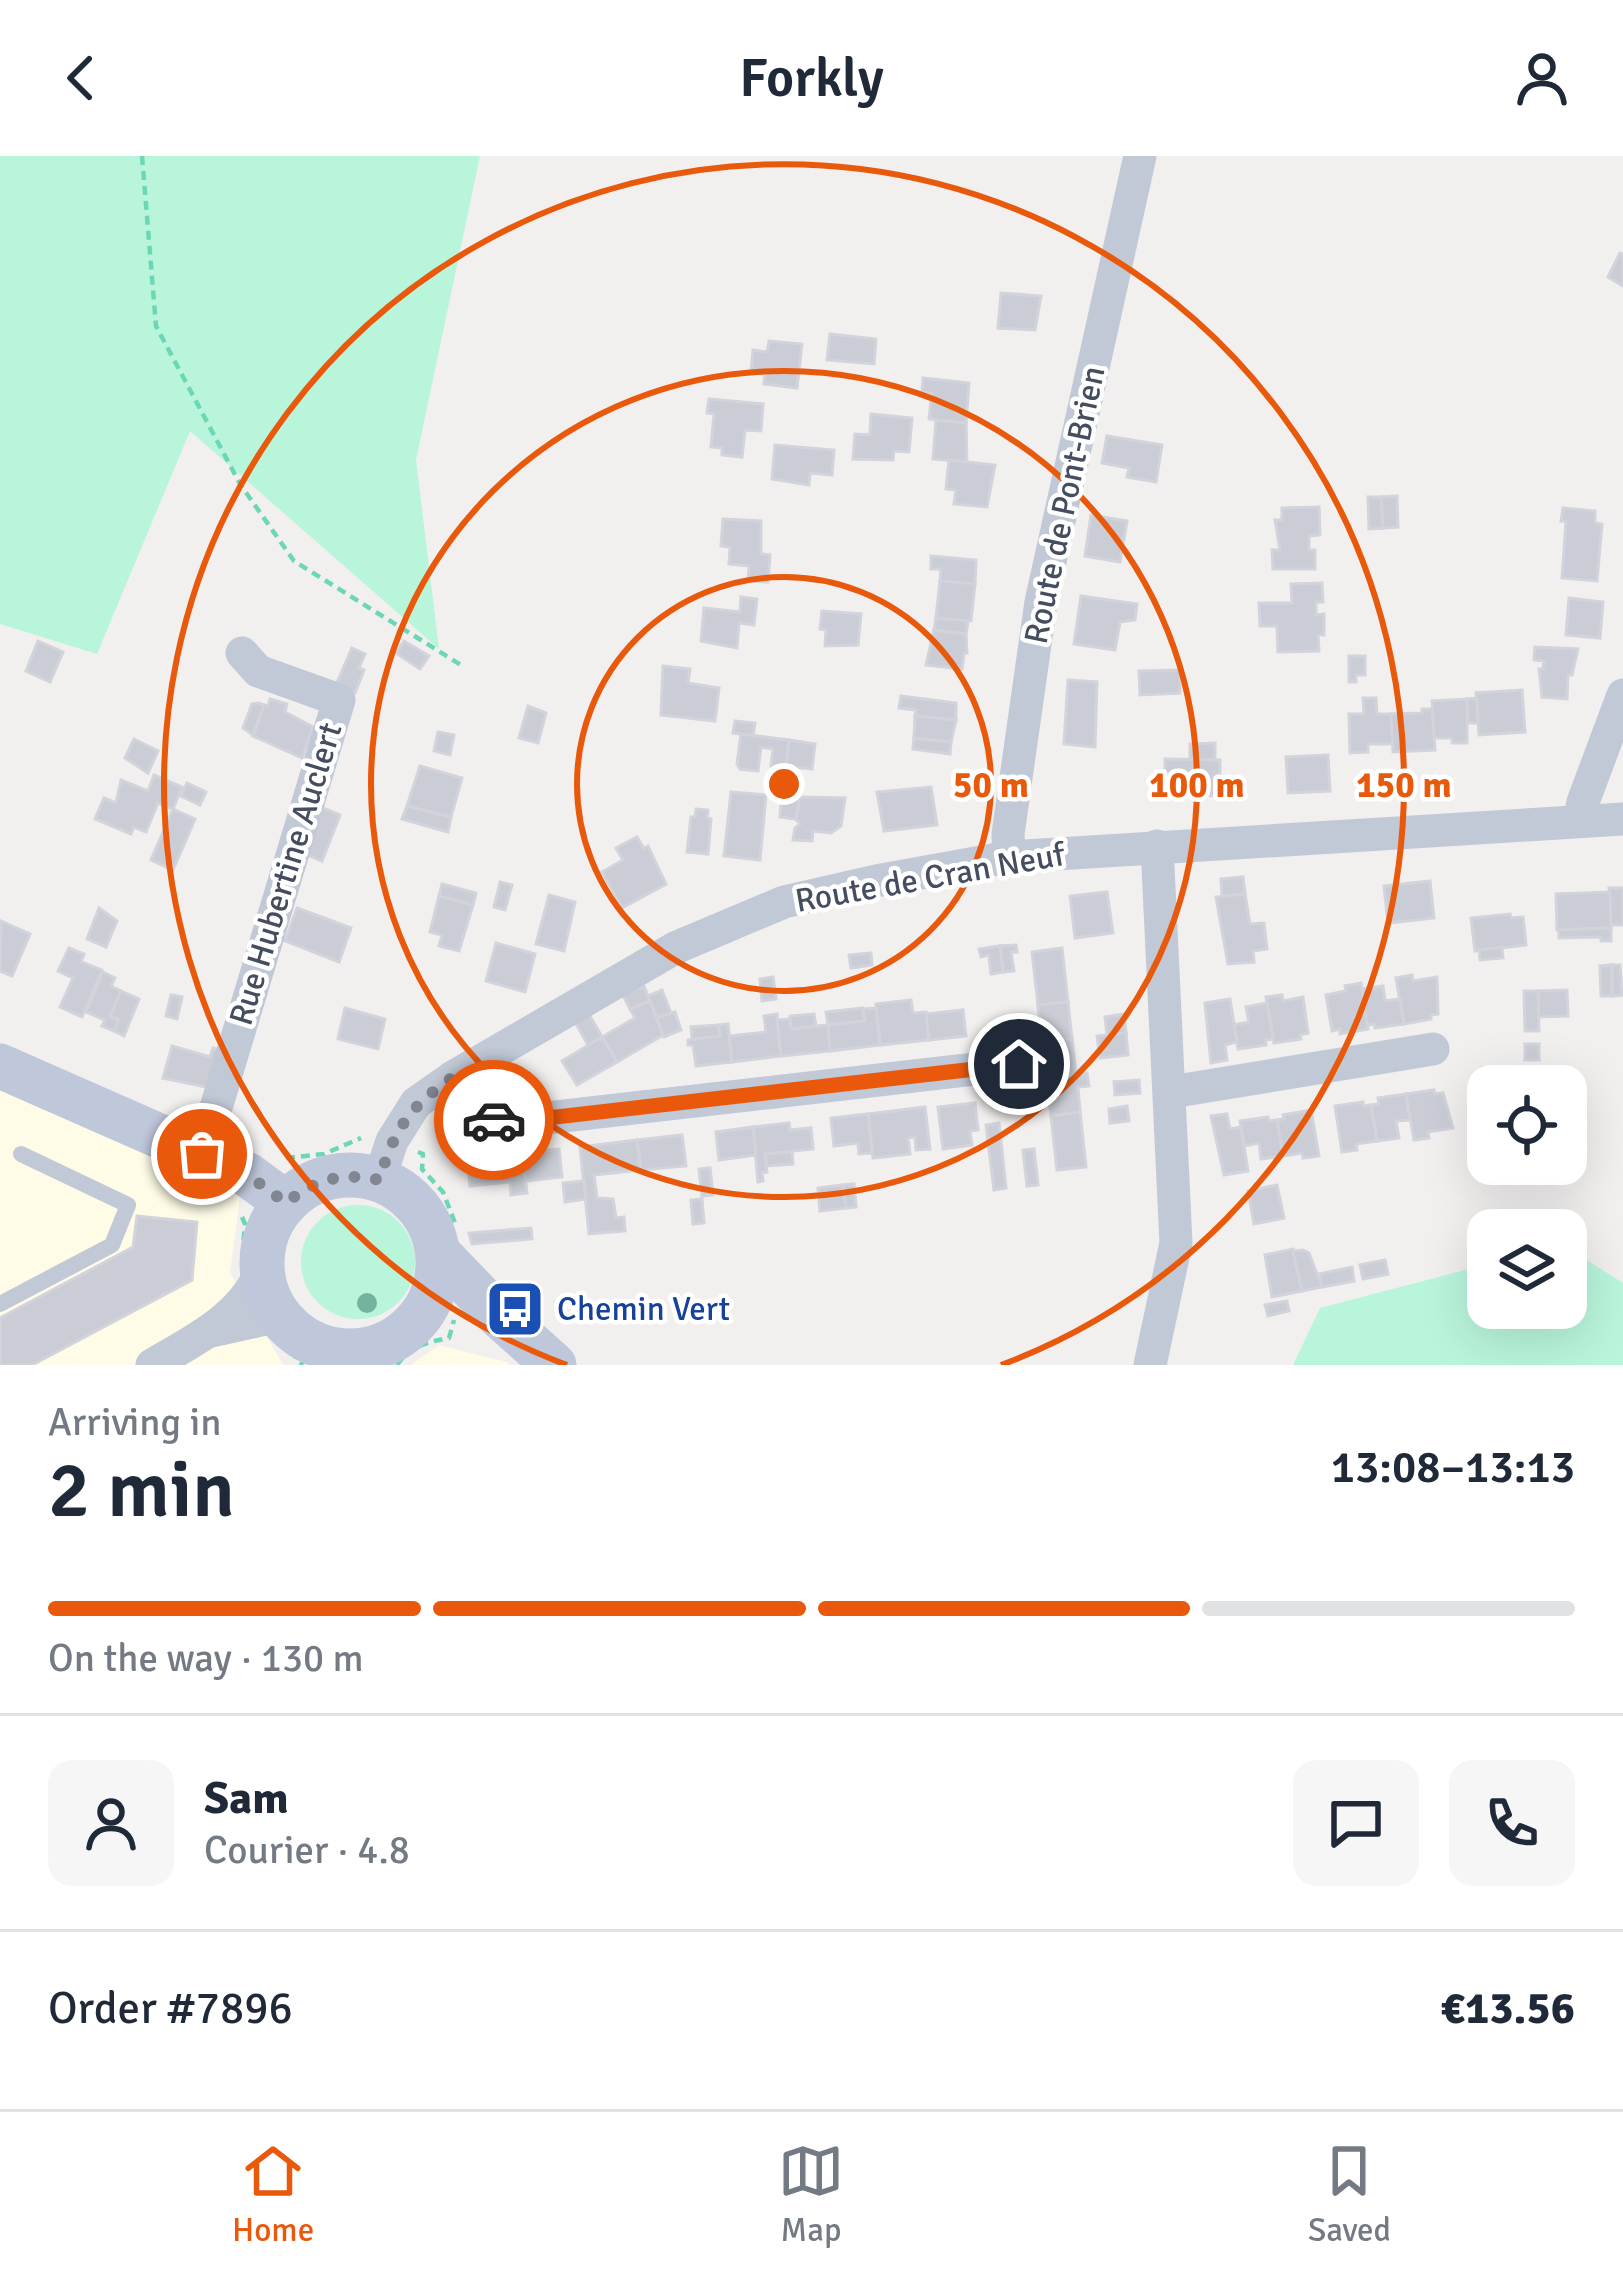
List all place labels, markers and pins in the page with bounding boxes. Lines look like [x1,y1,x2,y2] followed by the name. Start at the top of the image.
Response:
[763,763,805,805] centre of rings
[968,1013,1070,1115] pin
[151,1103,253,1205] pin
[484,1278,546,1340] bus stop icon: Chemin Vert
[557,1289,730,1330] place label: Chemin Vert

